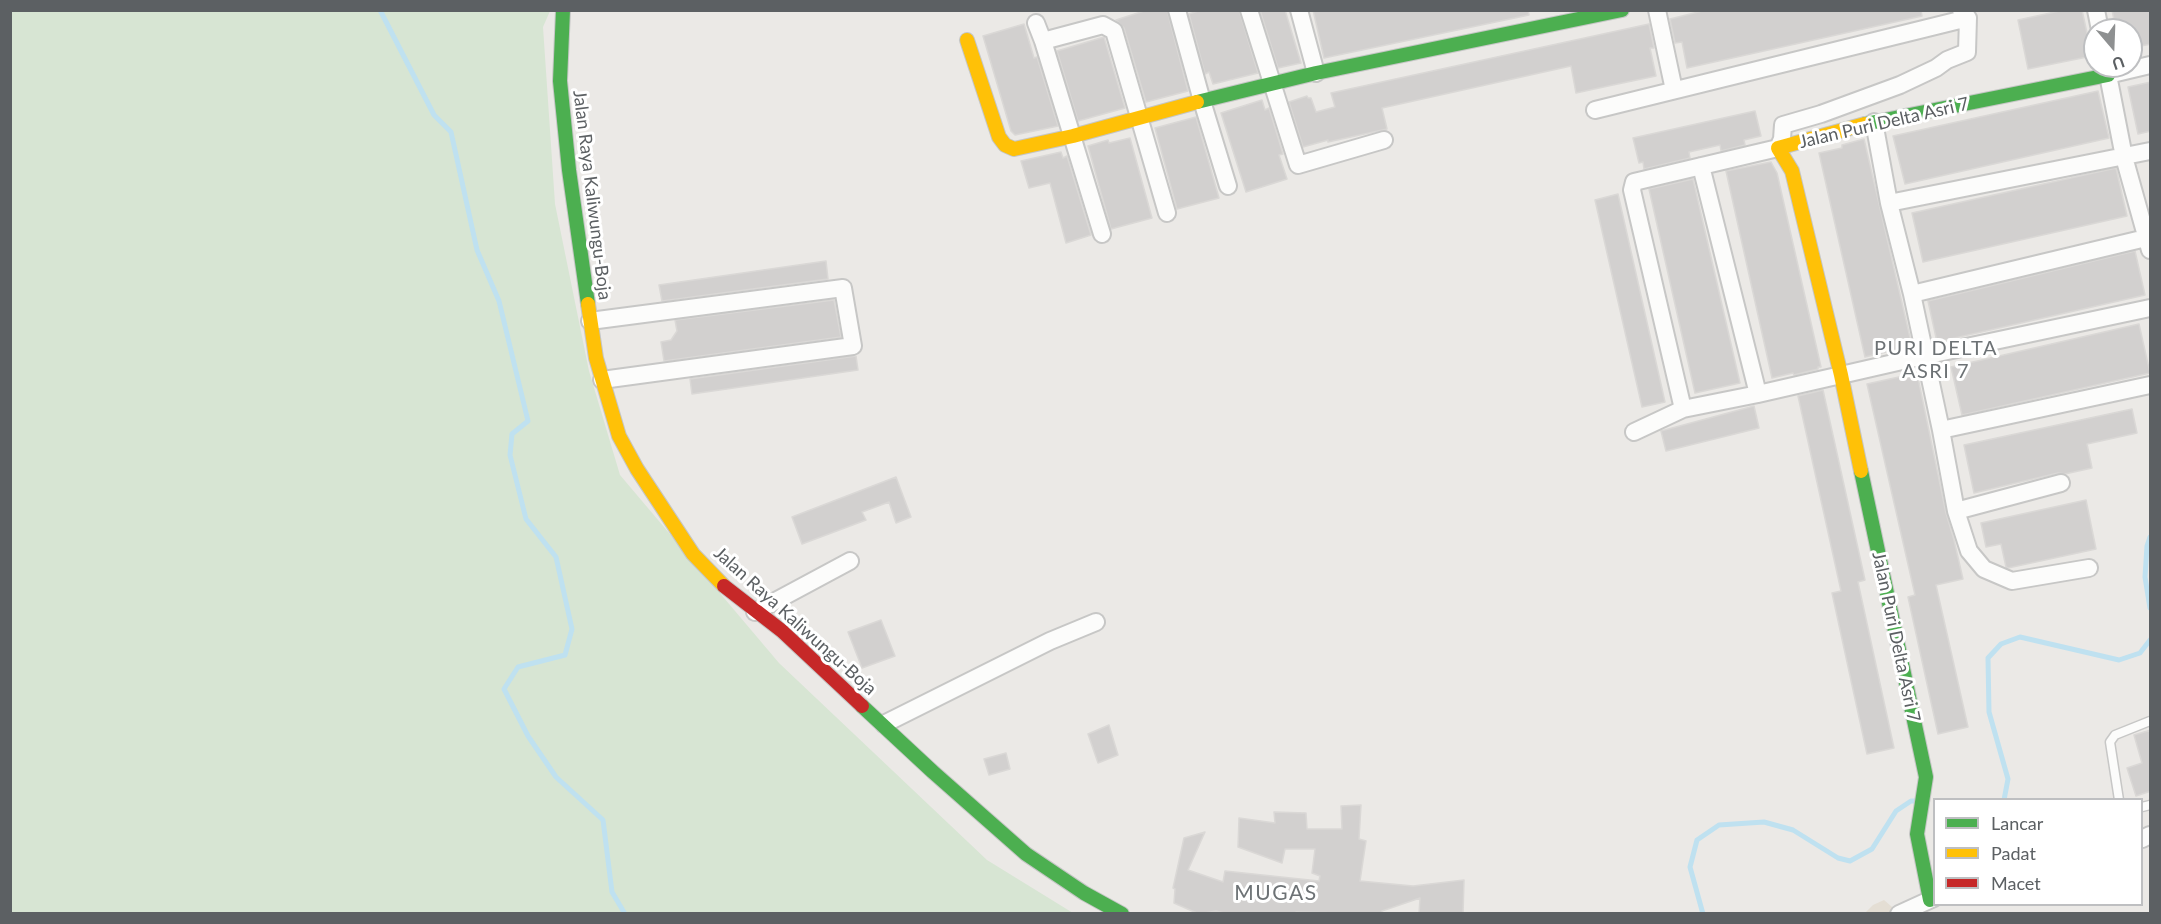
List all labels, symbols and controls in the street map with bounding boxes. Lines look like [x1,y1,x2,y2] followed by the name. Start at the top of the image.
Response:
[2083,18,2143,78] north arrow
[2110,53,2127,75] text: U
[568,89,616,301] street label: Jalan Raya Kaliwungu-Boja
[1797,93,1971,153] street label: Jalan Puri Delta Asri 7
[1874,337,1998,384] district label: PURI DELTA ASRI 7
[709,542,881,700] street label: Jalan Raya Kaliwungu-Boja
[1867,550,1925,724] street label: Jalan Puri Delta Asri 7
[1933,798,2143,906] legend
[1991,812,2043,834] text: Lancar
[1991,842,2036,864] text: Padat
[1991,872,2041,894] text: Macet
[1234,880,1318,906] district label: MUGAS

